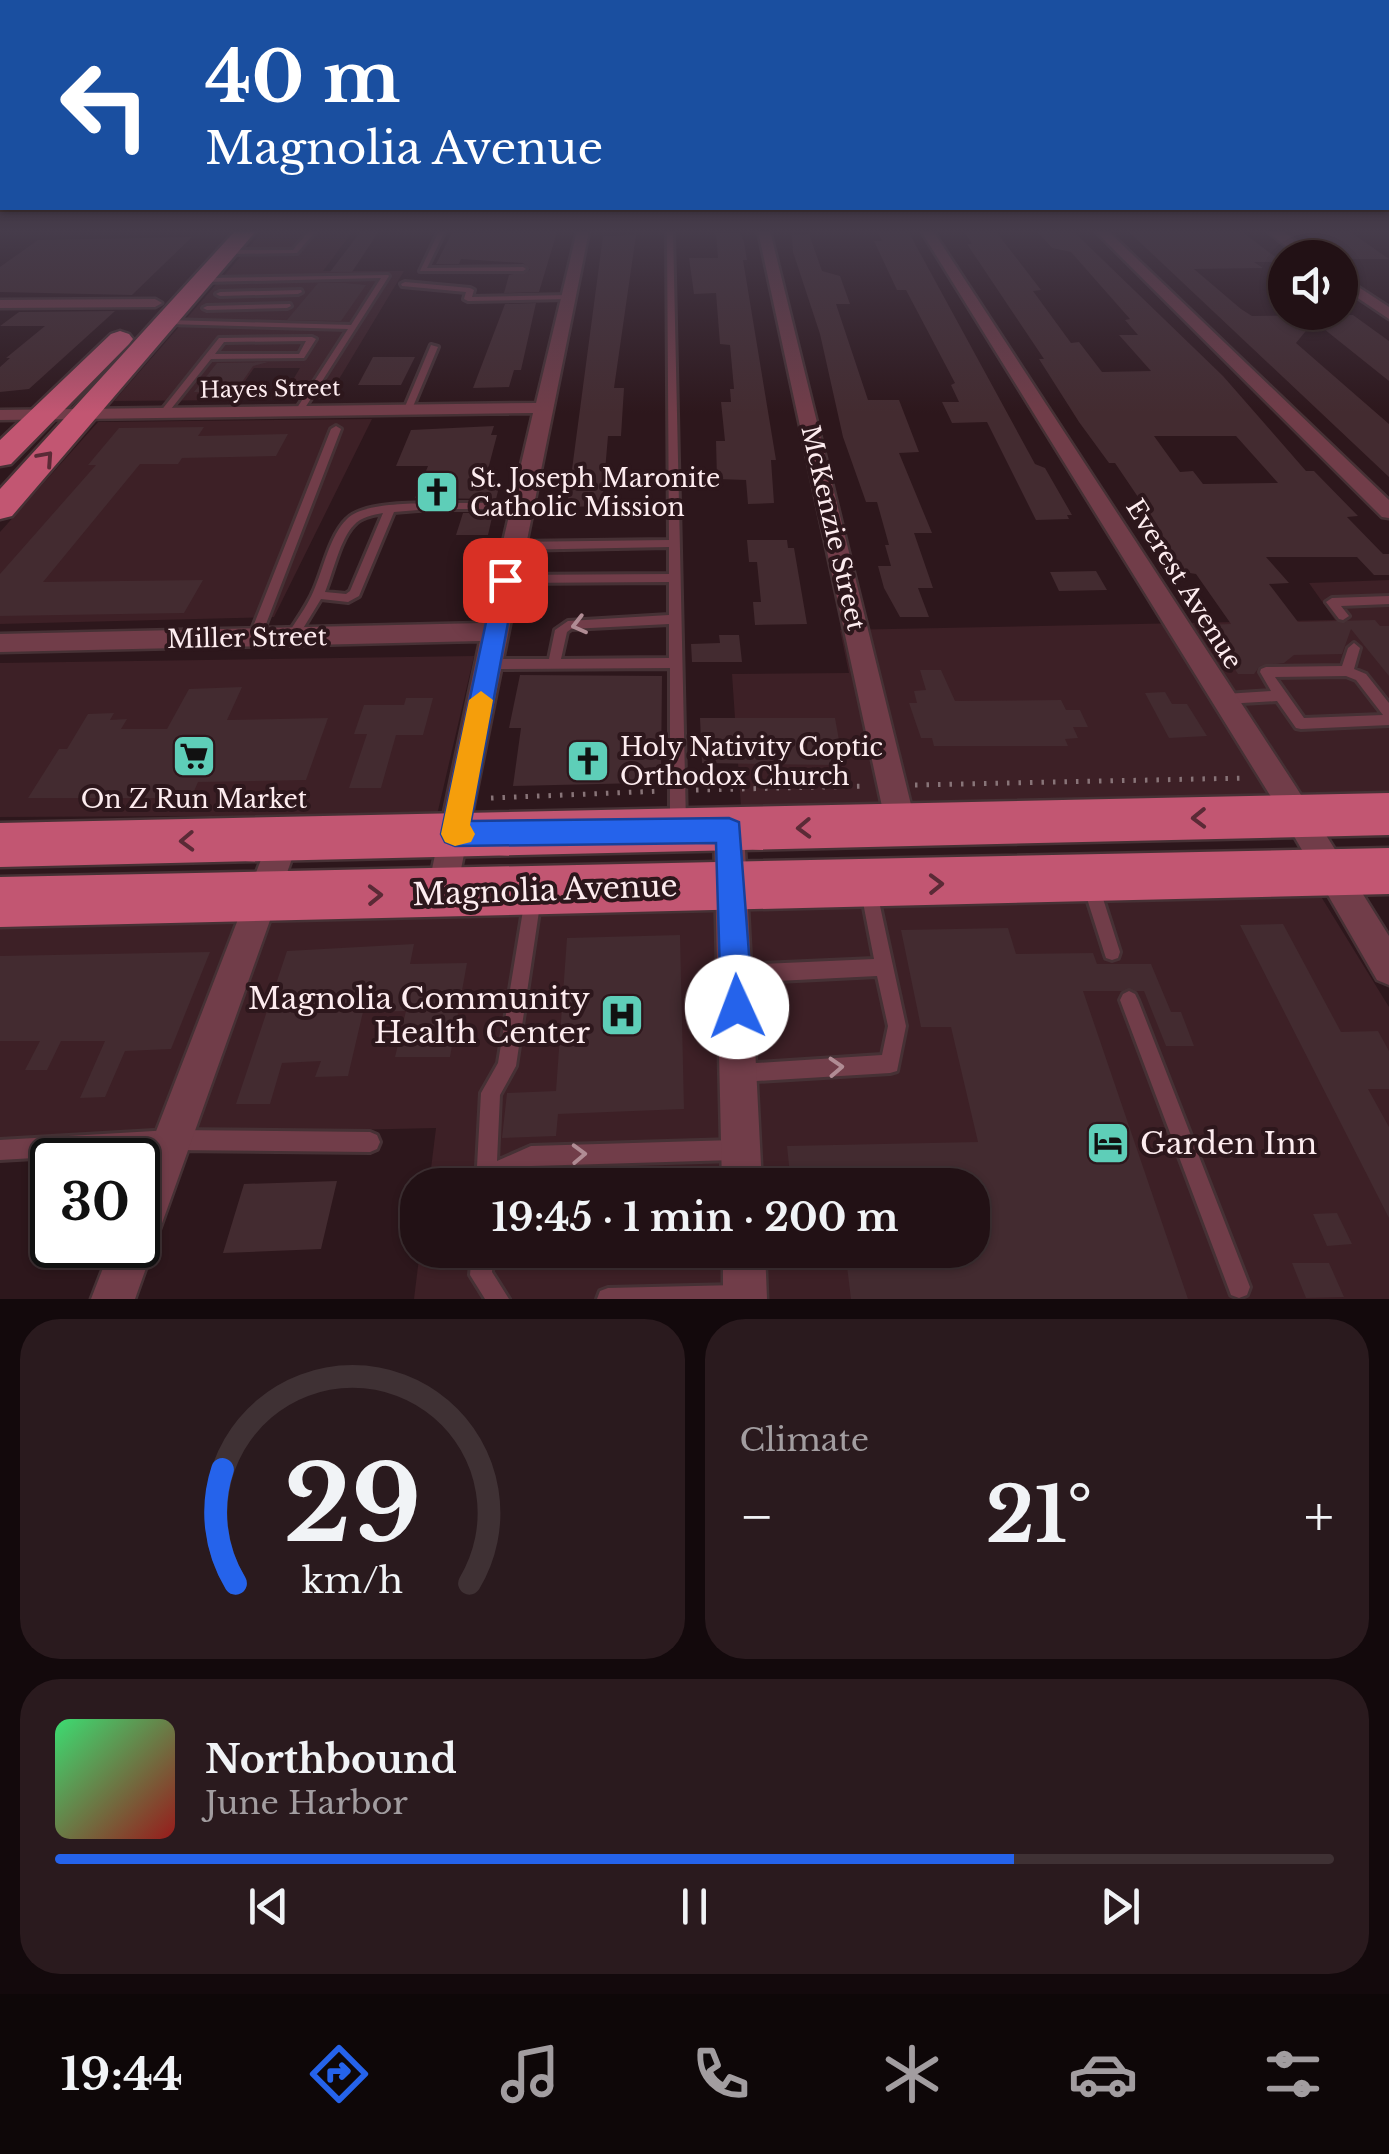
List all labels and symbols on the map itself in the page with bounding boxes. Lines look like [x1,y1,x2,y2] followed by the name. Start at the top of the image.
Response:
[199,374,341,404] street label: Hayes Street
[794,422,872,634] street label: McKenzie Street
[34,451,52,470] one-way arrow
[470,463,720,523] place label: St. Joseph Maronite Catholic Mission
[414,469,460,515] church icon: St. Joseph Maronite Catholic Mission
[1119,493,1249,675] street label: Everest Avenue
[463,538,548,623] pin
[570,613,587,634] one-way arrow
[167,621,328,655] street label: Miller Street
[620,732,883,792] place label: Holy Nativity Coptic Orthodox Church
[171,733,217,779] supermarket icon: On Z Run Market
[565,738,611,784] church icon: Holy Nativity Coptic Orthodox Church
[81,784,308,815] place label: On Z Run Market
[1190,808,1206,829] one-way arrow
[795,818,811,839] one-way arrow
[178,830,194,851] one-way arrow
[412,867,678,913] street label: Magnolia Avenue
[928,873,944,894] one-way arrow
[367,885,383,906] one-way arrow
[685,955,789,1059] position arrow
[248,980,591,1051] place label: Magnolia Community Health Center
[599,992,645,1038] hospital icon: Magnolia Community Health Center
[829,1057,845,1078] one-way arrow
[1085,1120,1131,1166] hotel icon: Garden Inn
[1140,1125,1317,1162] place label: Garden Inn
[30,1138,160,1268] speed limit sign: 30
[572,1144,588,1165] one-way arrow

